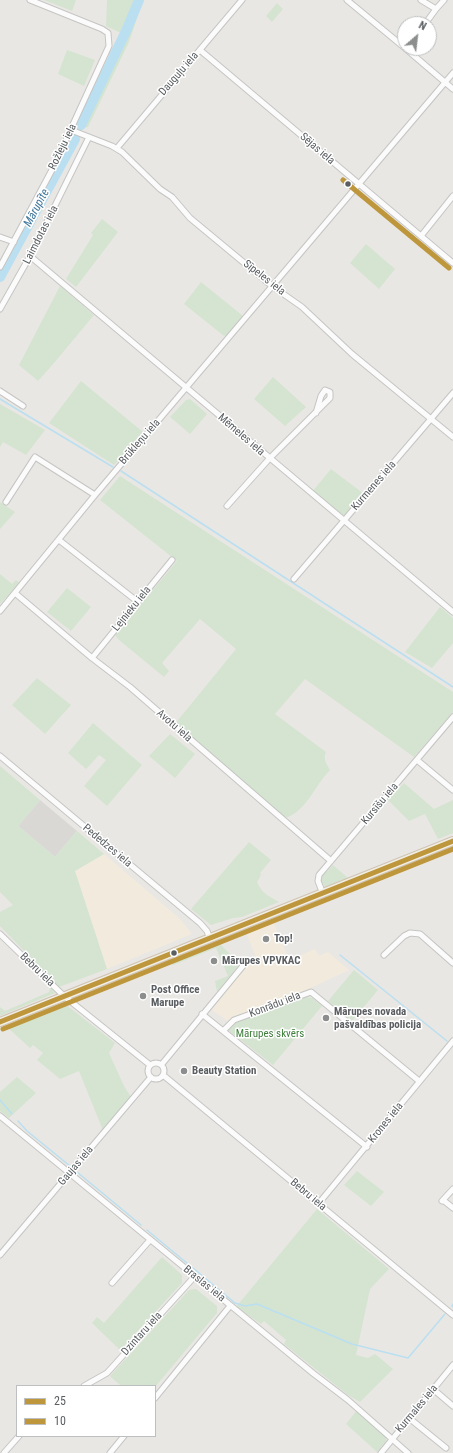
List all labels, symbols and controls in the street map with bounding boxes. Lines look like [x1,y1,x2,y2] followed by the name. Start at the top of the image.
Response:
[397,16,437,56] north arrow
[416,19,428,33] text: N
[156,50,202,98] street label: Dauguļu iela
[46,122,80,172] street label: Rožleju iela
[297,130,337,168] street label: Sējas iela
[343,179,353,189] unlabelled marker
[21,187,53,229] water label: Mārupīte
[21,204,61,266] street label: Laimdotas iela
[240,258,288,298] street label: Sīpeles iela
[215,411,267,459] street label: Mēmeles iela
[117,417,163,467] street label: Brūkleņu iela
[349,458,399,514] street label: Kurmenes iela
[110,584,154,634] street label: Lejnieku iela
[154,707,194,745] street label: Avotu iela
[359,780,401,828] street label: Kursīšu iela
[80,822,134,870] street label: Pededzes iela
[274,932,293,946] place label: Top!
[261,934,271,944] marker: Top!
[169,948,179,958] unlabelled marker
[17,950,57,990] street label: Bebru iela
[222,954,301,968] place label: Mārupes VPVKAC
[209,956,219,966] marker: Mārupes VPVKAC
[151,983,200,1009] place label: Post Office Marupe
[247,989,303,1021] street label: Konrādu iela
[138,991,148,1001] marker: Post Office Marupe
[334,1005,421,1031] place label: Mārupes novada pašvaldības policija
[321,1013,331,1023] marker: Mārupes novada pašvaldības policija
[236,1027,304,1041] park label: Mārupes skvērs
[192,1064,256,1078] place label: Beauty Station
[179,1066,189,1076] marker: Beauty Station
[366,1100,406,1146] street label: Krones iela
[56,1143,96,1189] street label: Gaujas iela
[287,1176,329,1214] street label: Bebru iela
[180,1263,228,1305] street label: Braslas iela
[119,1309,165,1359] street label: Dzintaru iela
[393,1382,441,1436] street label: Kurmales iela
[16,1385,156,1437] legend
[54,1394,66,1408] text: 25
[54,1414,66,1428] text: 10

